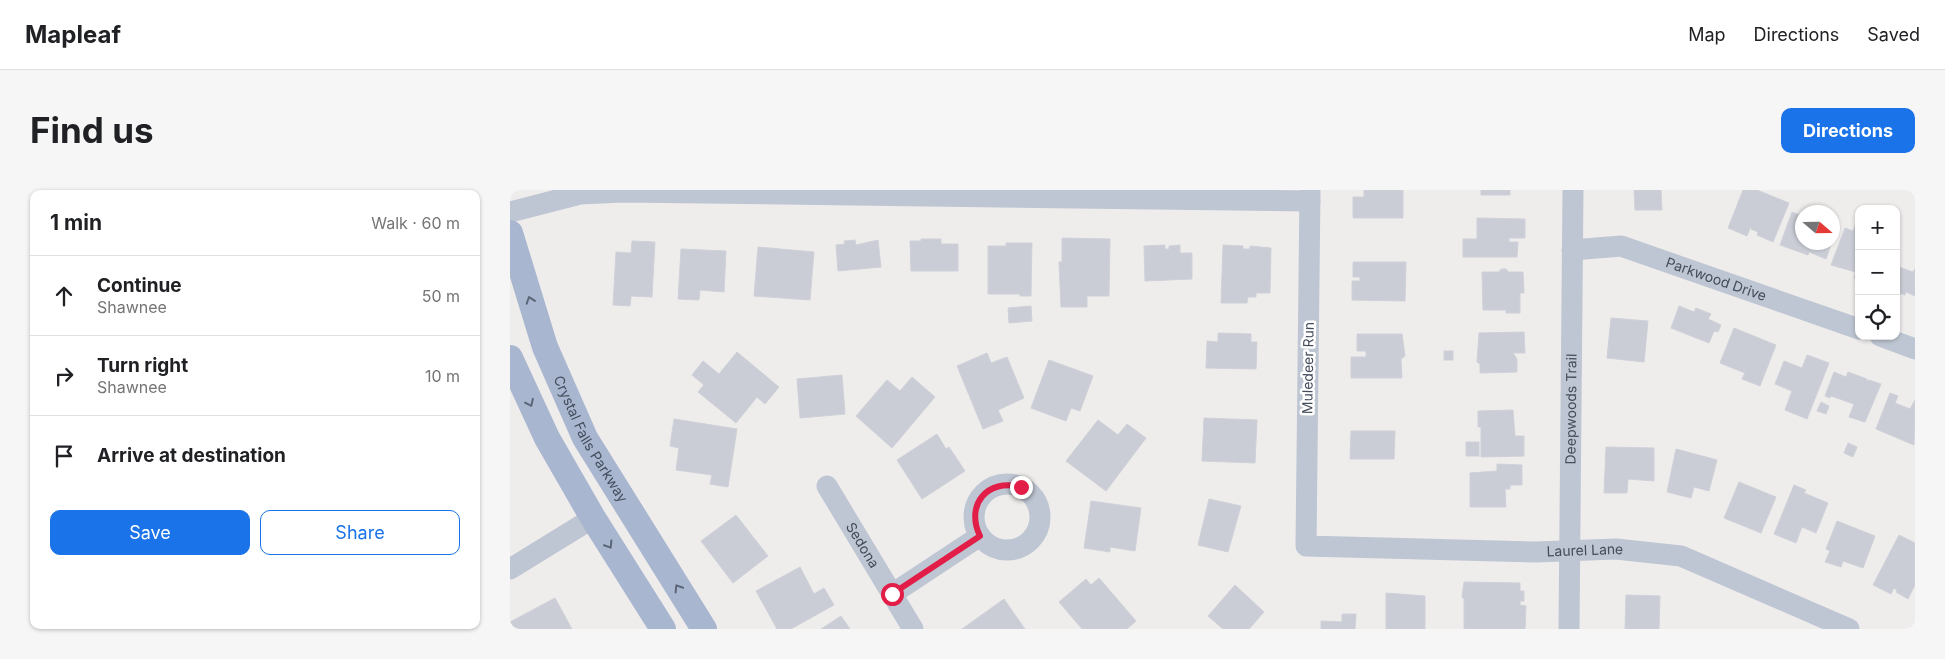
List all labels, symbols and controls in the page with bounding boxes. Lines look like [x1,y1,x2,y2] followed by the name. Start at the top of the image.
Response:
[25,20,121,49] text: Mapleaf
[1688,24,1726,45] text: Map
[1754,24,1839,45] text: Directions
[1867,24,1920,45] text: Saved
[1781,108,1915,153] button: Directions
[30,109,154,151] text: Find us
[1795,205,1840,250] north arrow
[1855,205,1900,340] map controls
[1855,205,1900,250] button: +
[50,210,102,235] text: 1 min
[371,213,460,233] text: Walk · 60 m
[1855,250,1900,295] button: −
[1664,253,1769,304] street label: Parkwood Drive
[97,274,182,297] text: Continue
[50,282,78,310] icon: ahead
[422,286,460,306] text: 50 m
[1855,295,1900,340] button: locate
[97,297,167,317] text: Shawnee
[525,297,535,305] one-way arrow
[1298,322,1317,414] street label: Muledeer Run
[1561,353,1580,465] street label: Deepwoods Trail
[97,354,188,377] text: Turn right
[50,362,78,390] icon: right
[425,366,460,386] text: 10 m
[550,373,632,505] street label: Crystal Falls Parkway
[97,377,167,397] text: Shawnee
[524,398,534,407] one-way arrow
[50,442,78,470] icon: arrive
[97,444,286,467] text: Arrive at destination
[1010,476,1033,499] route end
[50,510,250,555] button: Save
[260,510,460,555] button: Share
[843,519,883,571] street label: Sedona
[603,539,612,548] one-way arrow
[1546,540,1624,560] street label: Laurel Lane
[881,583,904,606] route start
[675,584,685,593] one-way arrow

